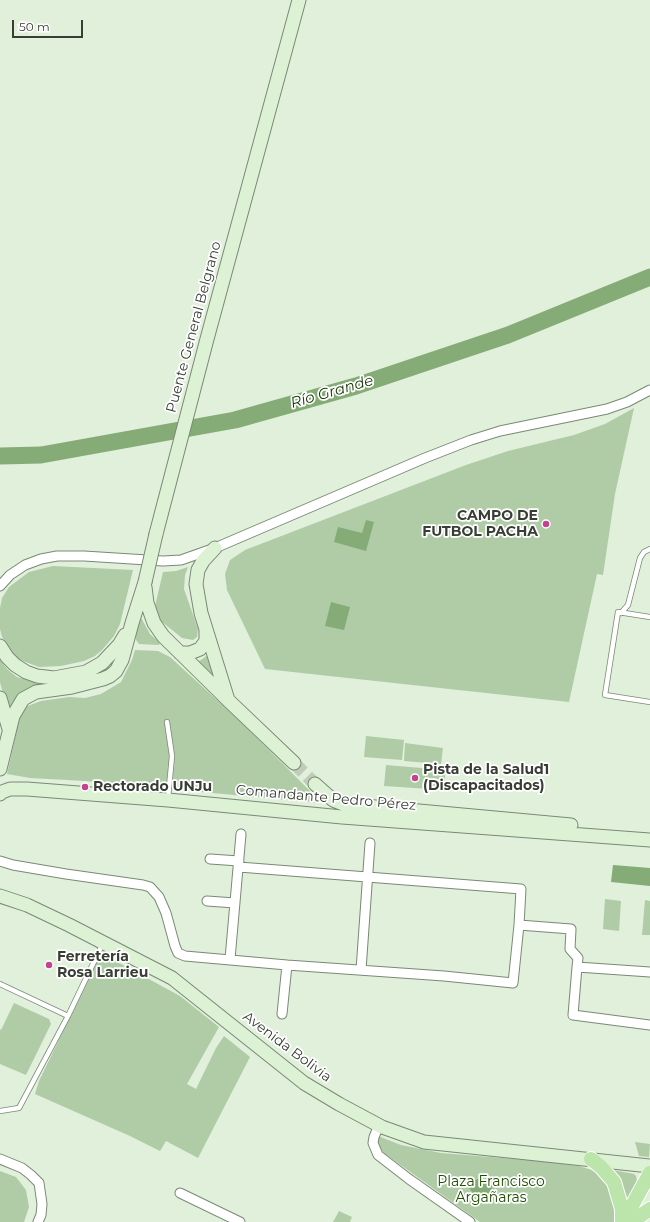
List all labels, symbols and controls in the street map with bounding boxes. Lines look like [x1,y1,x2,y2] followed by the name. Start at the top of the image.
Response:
[14,12,85,38] scale bar
[19,19,50,34] text: 50 m
[163,239,225,415] street label: Puente General Belgrano
[289,372,375,412] water label: Río Grande
[422,508,538,540] place label: CAMPO DE FUTBOL PACHA
[541,519,551,529] marker: CAMPO DE FUTBOL PACHA
[423,762,549,794] place label: Pista de la Salud1 (Discapacitados)
[410,773,420,783] marker: Pista de la Salud1 (Discapacitados)
[93,779,212,795] place label: Rectorado UNJu
[80,782,90,792] marker: Rectorado UNJu
[235,782,417,814] street label: Comandante Pedro Pérez
[57,949,148,982] place label: Ferretería Rosa Larrieu
[44,960,54,970] marker: Ferretería Rosa Larrieu
[239,1008,335,1086] street label: Avenida Bolivia
[437,1174,545,1206] park label: Plaza Francisco Argañaras

